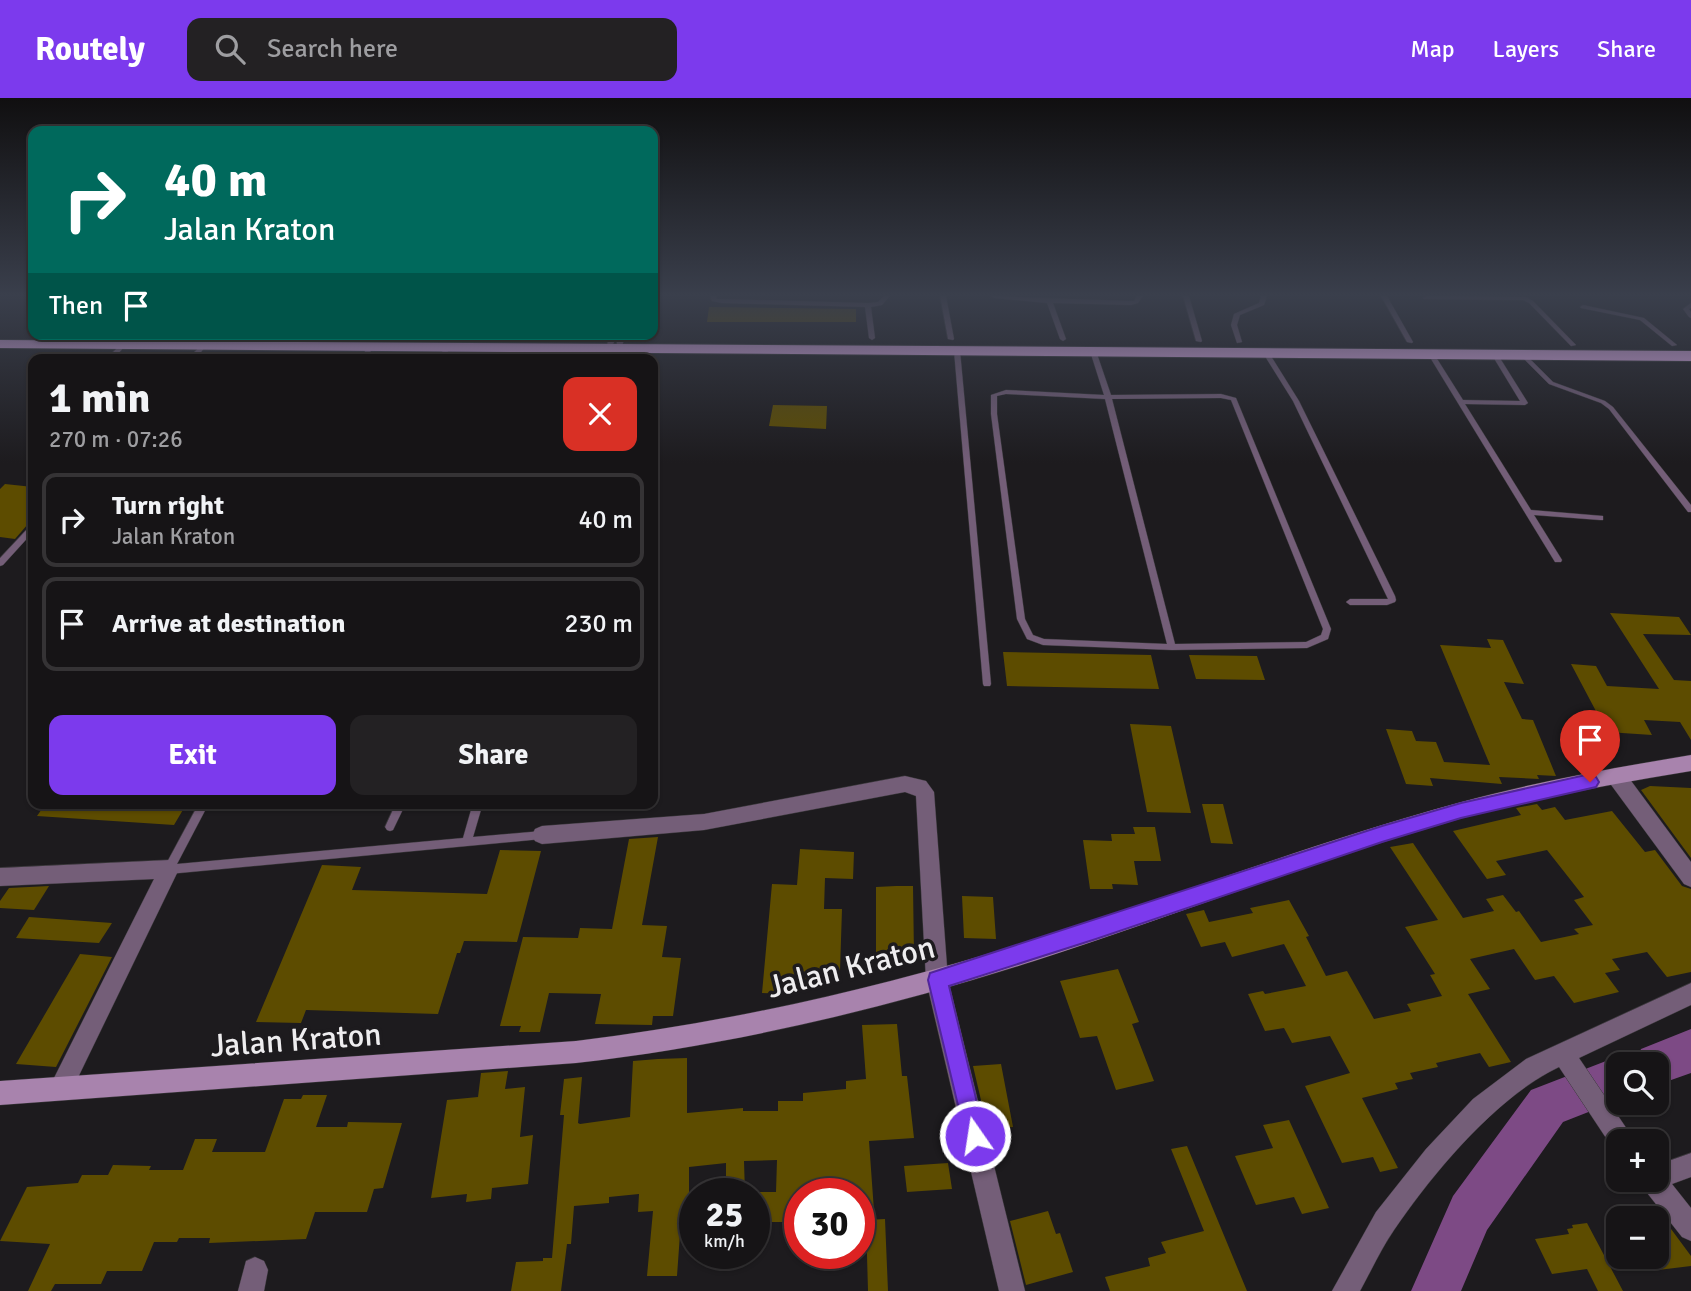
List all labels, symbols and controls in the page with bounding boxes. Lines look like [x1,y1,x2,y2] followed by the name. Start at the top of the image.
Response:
[187,18,677,81] search box
[35,29,145,70] text: Routely
[211,30,249,68] icon: search
[267,33,398,65] text: Search here
[1410,34,1455,64] text: Map
[1493,34,1559,64] text: Layers
[1597,34,1656,64] text: Share
[164,150,267,210] text: 40 m
[49,154,140,245] icon: right
[164,210,335,249] text: Jalan Kraton
[117,287,155,325] icon: arrive
[49,290,103,322] text: Then
[49,373,150,424] text: 1 min
[563,377,637,451] button: close
[49,425,183,454] text: 270 m · 07:26
[112,490,224,522] text: Turn right
[53,501,91,539] icon: right
[578,504,633,536] text: 40 m
[112,522,235,551] text: Jalan Kraton
[53,605,91,643] icon: arrive
[112,608,345,640] text: Arrive at destination
[564,608,633,640] text: 230 m
[1560,710,1620,782] pin
[49,715,336,795] button: Exit
[350,715,637,795] button: Share
[1571,721,1609,759] icon: arrive
[763,927,939,1007] street label: Jalan Kraton
[209,1015,383,1065] street label: Jalan Kraton
[1606,1052,1669,1269] map controls
[1606,1052,1669,1115] button: search
[938,1099,1012,1173] position arrow
[1606,1129,1669,1192] button: +
[784,1178,875,1269] speed limit sign: 30
[706,1193,743,1236] text: 25
[1606,1206,1669,1269] button: −
[704,1230,745,1252] text: km/h

